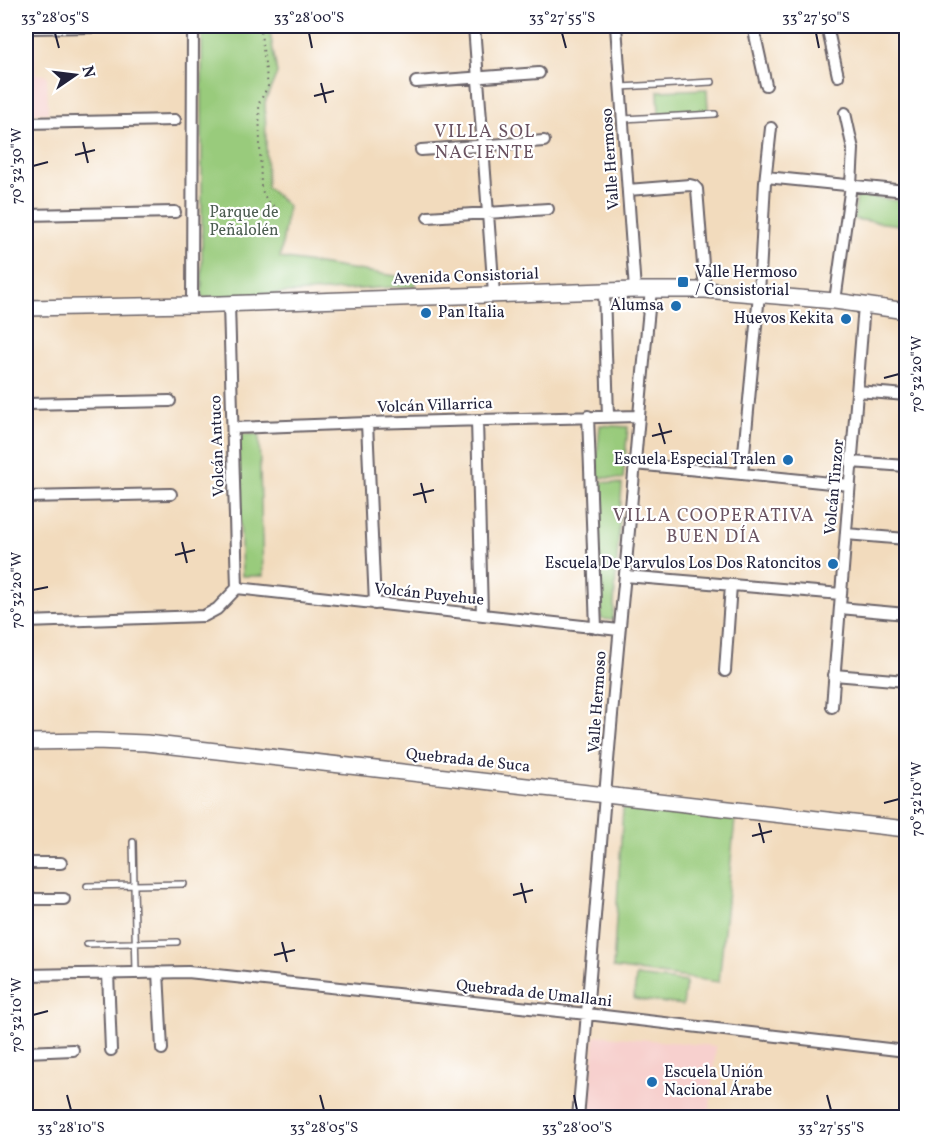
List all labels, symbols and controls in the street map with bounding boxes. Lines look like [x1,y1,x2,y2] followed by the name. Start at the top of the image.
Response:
[21,8,89,29] text: 33°28'05"S
[274,8,344,29] text: 33°28'00"S
[529,8,595,29] text: 33°27'55"S
[782,8,850,29] text: 33°27'50"S
[45,45,105,105] north arrow
[76,64,100,81] text: N
[596,107,626,211] street label: Valle Hermoso
[434,120,536,166] district label: VILLA SOL NACIENTE
[7,128,28,204] text: 70°32'30"W
[209,202,279,242] park label: Parque de Peñalolén
[695,262,797,302] place label: Valle Hermoso / Consistorial
[393,263,540,291] street label: Avenida Consistorial
[676,275,690,289] marker: Valle Hermoso / Consistorial
[610,295,664,317] place label: Alumsa
[669,299,683,313] marker: Alumsa
[438,302,505,324] place label: Pan Italia
[419,306,433,320] marker: Pan Italia
[734,308,834,330] place label: Huevos Kekita
[839,312,853,326] marker: Huevos Kekita
[907,336,928,412] text: 70°32'20"W
[377,393,493,419] street label: Volcán Villarrica
[205,395,231,497] street label: Volcán Antuco
[820,438,850,536] street label: Volcán Tinzor
[614,449,776,471] place label: Escuela Especial Tralen
[781,453,795,467] marker: Escuela Especial Tralen
[613,504,815,550] district label: VILLA COOPERATIVA BUEN DÍA
[7,552,28,628] text: 70°32'20"W
[545,553,821,575] place label: Escuela De Parvulos Los Dos Ratoncitos
[826,557,840,571] marker: Escuela De Parvulos Los Dos Ratoncitos
[373,578,485,612] street label: Volcán Puyehue
[583,650,613,754] street label: Valle Hermoso
[405,744,531,778] street label: Quebrada de Suca
[907,762,928,836] text: 70°32'10"W
[455,975,613,1013] street label: Quebrada de Umallani
[7,978,28,1052] text: 70°32'10"W
[664,1062,772,1102] place label: Escuela Unión Nacional Árabe
[645,1075,659,1089] marker: Escuela Unión Nacional Árabe
[37,1118,105,1139] text: 33°28'10"S
[290,1118,358,1139] text: 33°28'05"S
[542,1118,612,1139] text: 33°28'00"S
[798,1118,864,1139] text: 33°27'55"S

